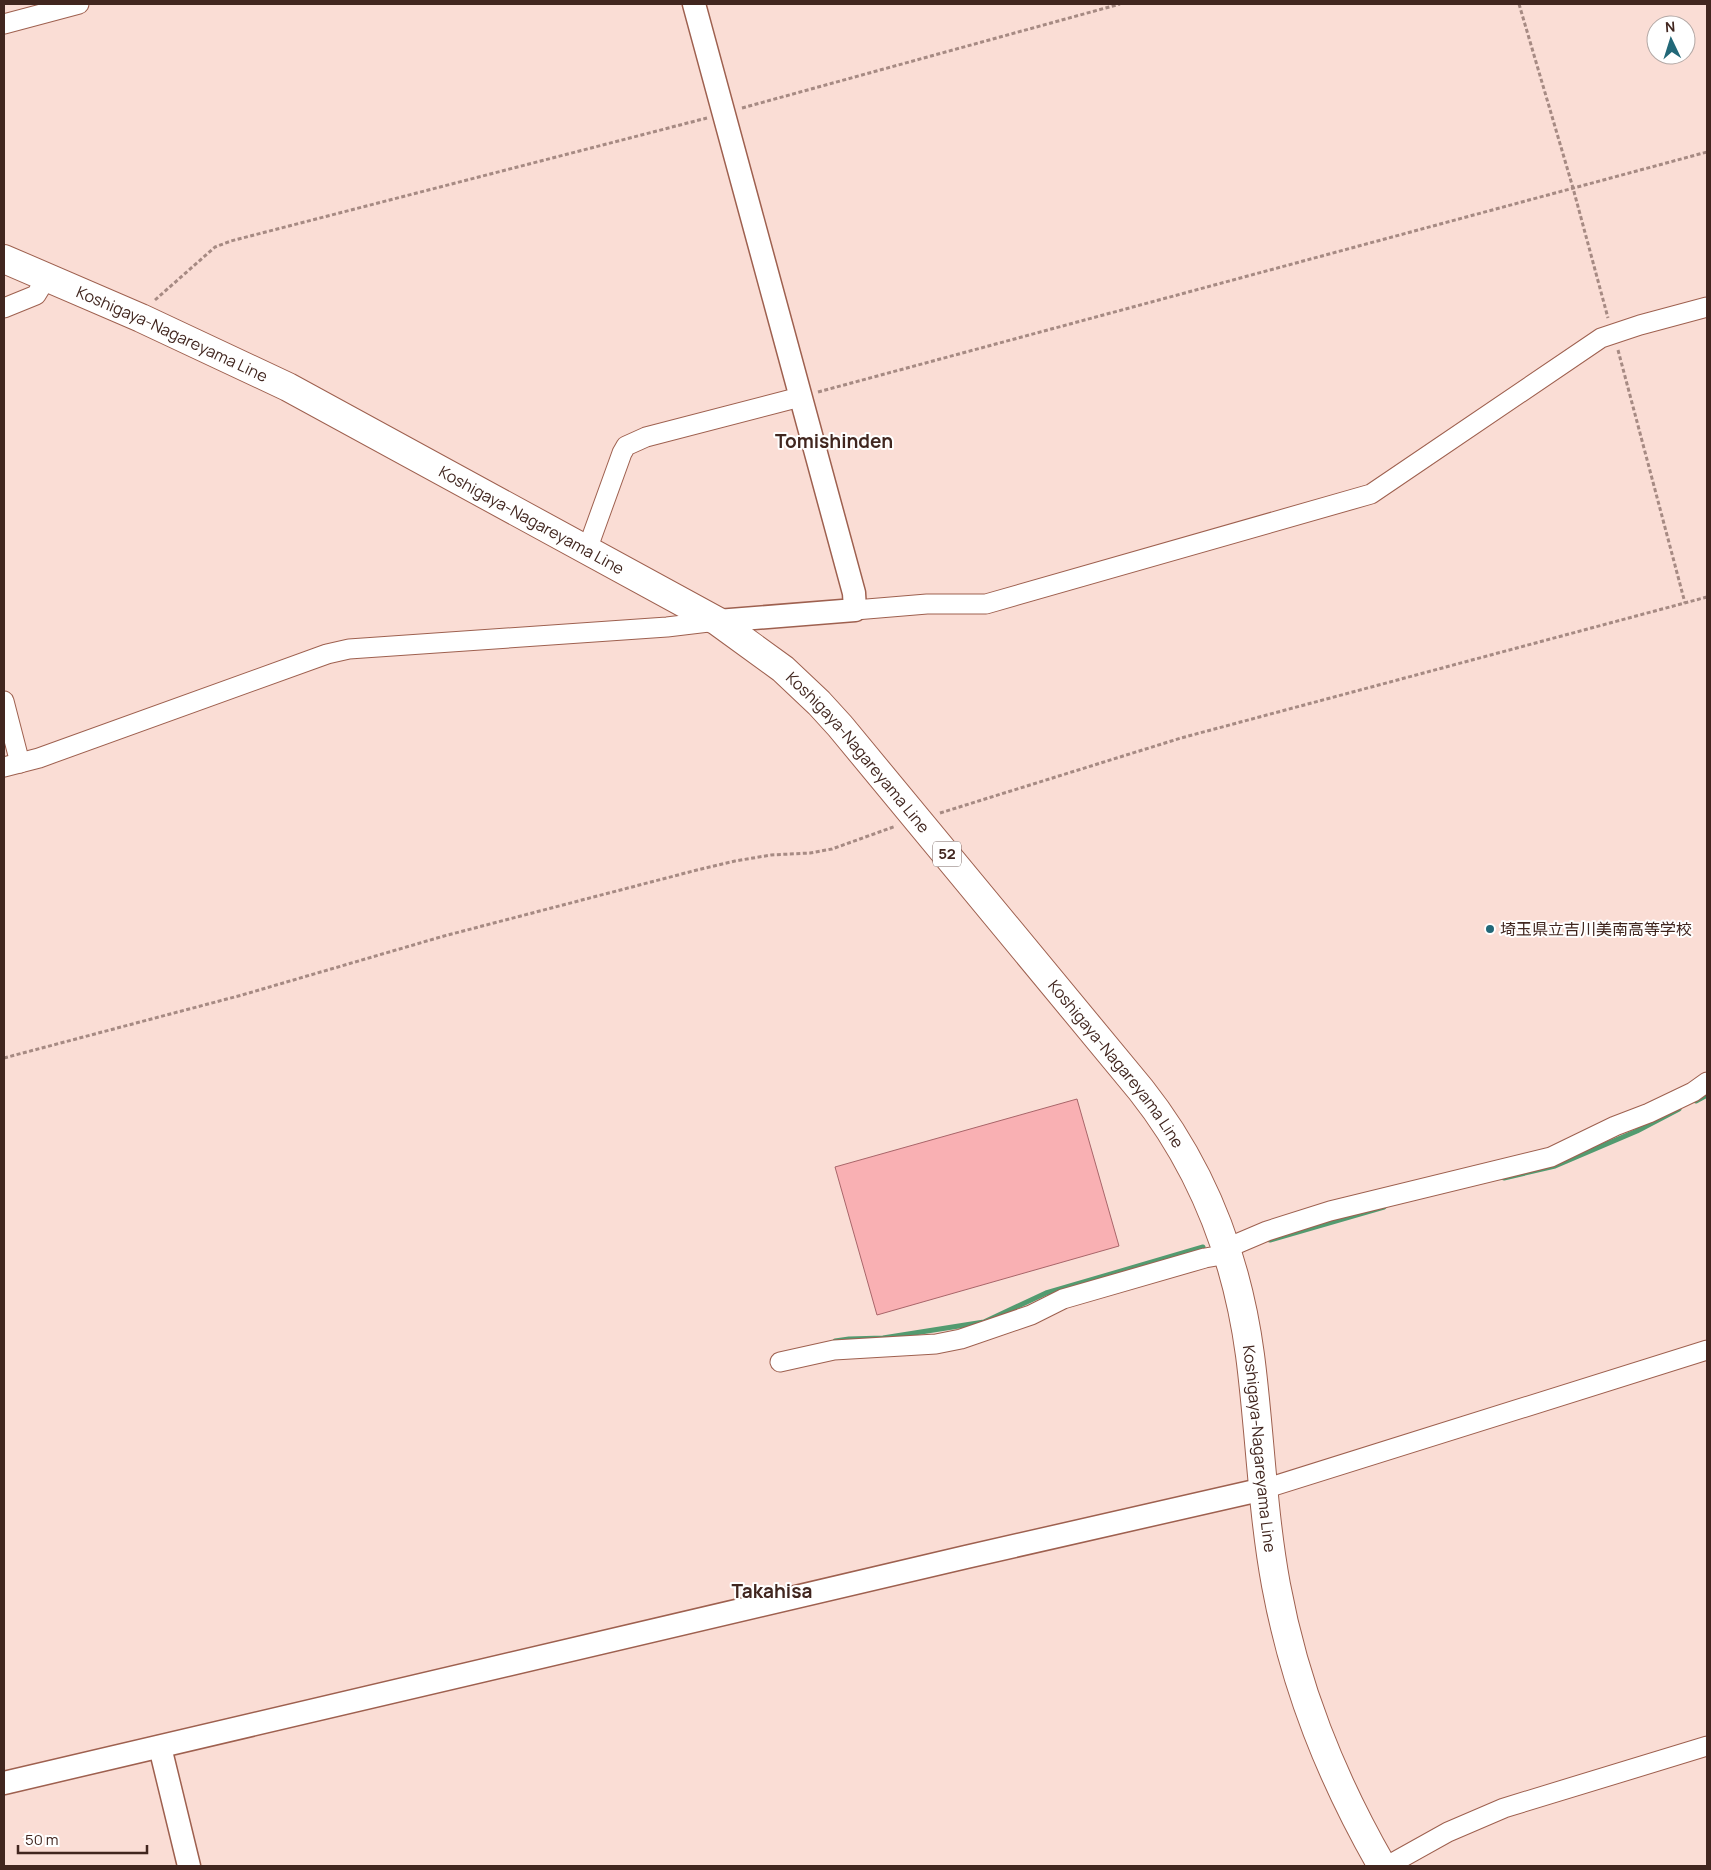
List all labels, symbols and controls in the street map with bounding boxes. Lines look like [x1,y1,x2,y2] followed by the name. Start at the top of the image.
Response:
[1646,15,1696,65] north arrow
[1664,17,1676,36] text: N
[73,281,271,387] street label: Koshigaya-Nagareyama Line
[775,428,893,454] district label: Tomishinden
[435,460,628,579] street label: Koshigaya-Nagareyama Line
[781,667,935,837] street label: Koshigaya-Nagareyama Line
[933,842,961,866] road number: 52
[1500,918,1692,940] place label: 埼玉県立吉川美南高等学校
[1484,923,1496,935] marker: 埼玉県立吉川美南高等学校
[1043,975,1189,1152] street label: Koshigaya-Nagareyama Line
[1238,1344,1282,1554] street label: Koshigaya-Nagareyama Line
[732,1578,812,1604] district label: Takahisa
[18,1822,146,1854] scale bar
[25,1829,59,1850] text: 50 m

